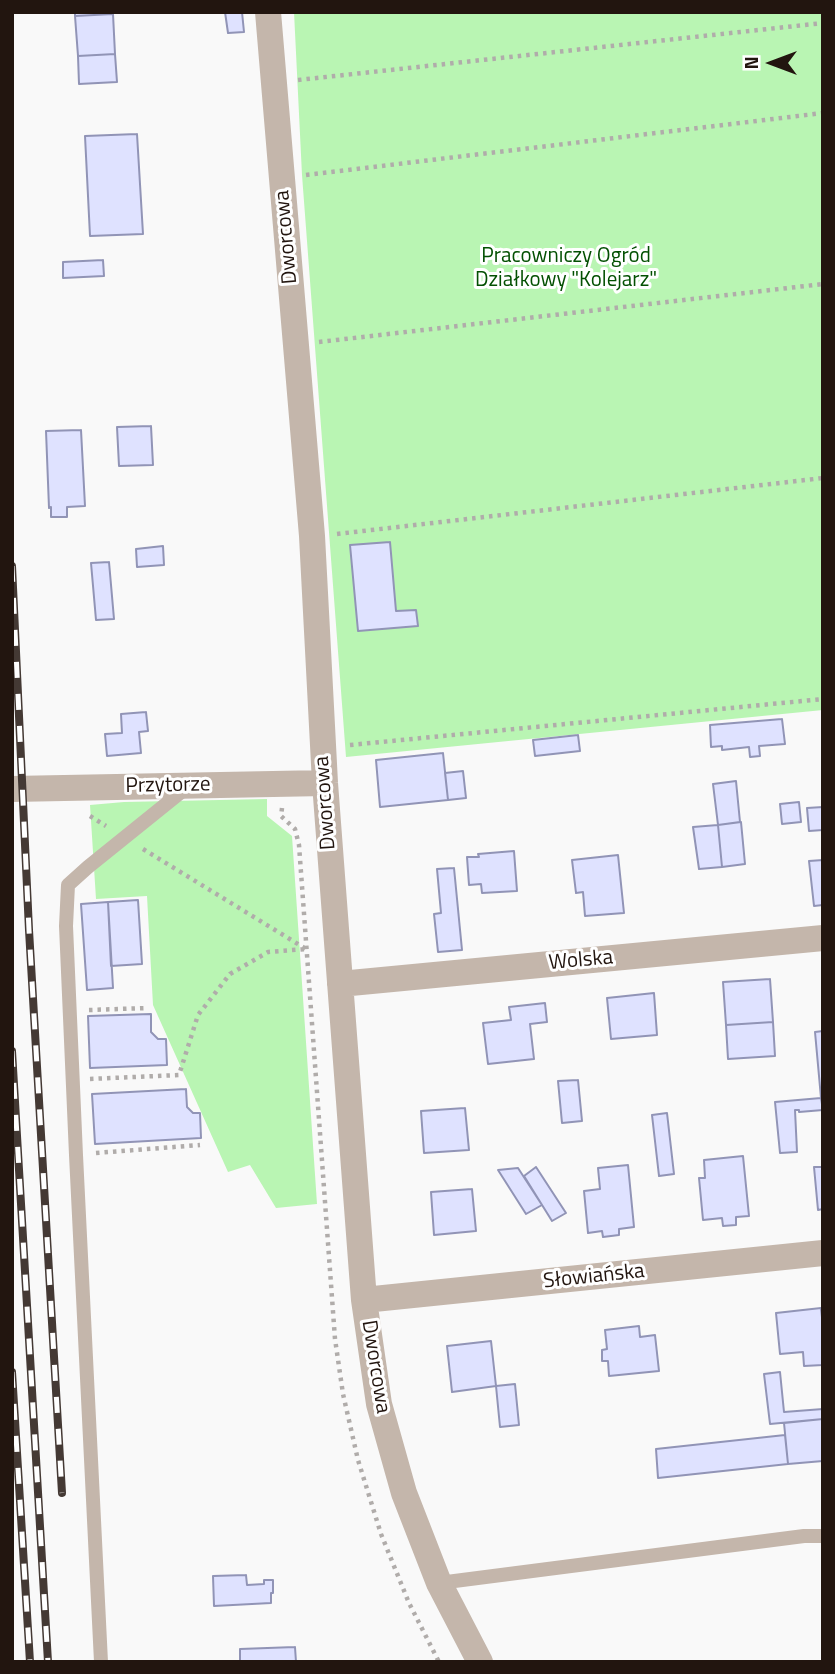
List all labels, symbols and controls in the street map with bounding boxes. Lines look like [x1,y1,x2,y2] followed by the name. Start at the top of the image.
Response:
[737,28,807,98] north arrow
[736,56,765,70] text: N
[270,189,304,285] street label: Dworcowa
[475,244,657,294] park label: Pracowniczy Ogród Działkowy "Kolejarz"
[310,755,342,851] street label: Dworcowa
[125,773,211,799] street label: Przytorze
[548,946,614,976] street label: Wolska
[542,1259,646,1295] street label: Słowiańska
[355,1319,395,1415] street label: Dworcowa

